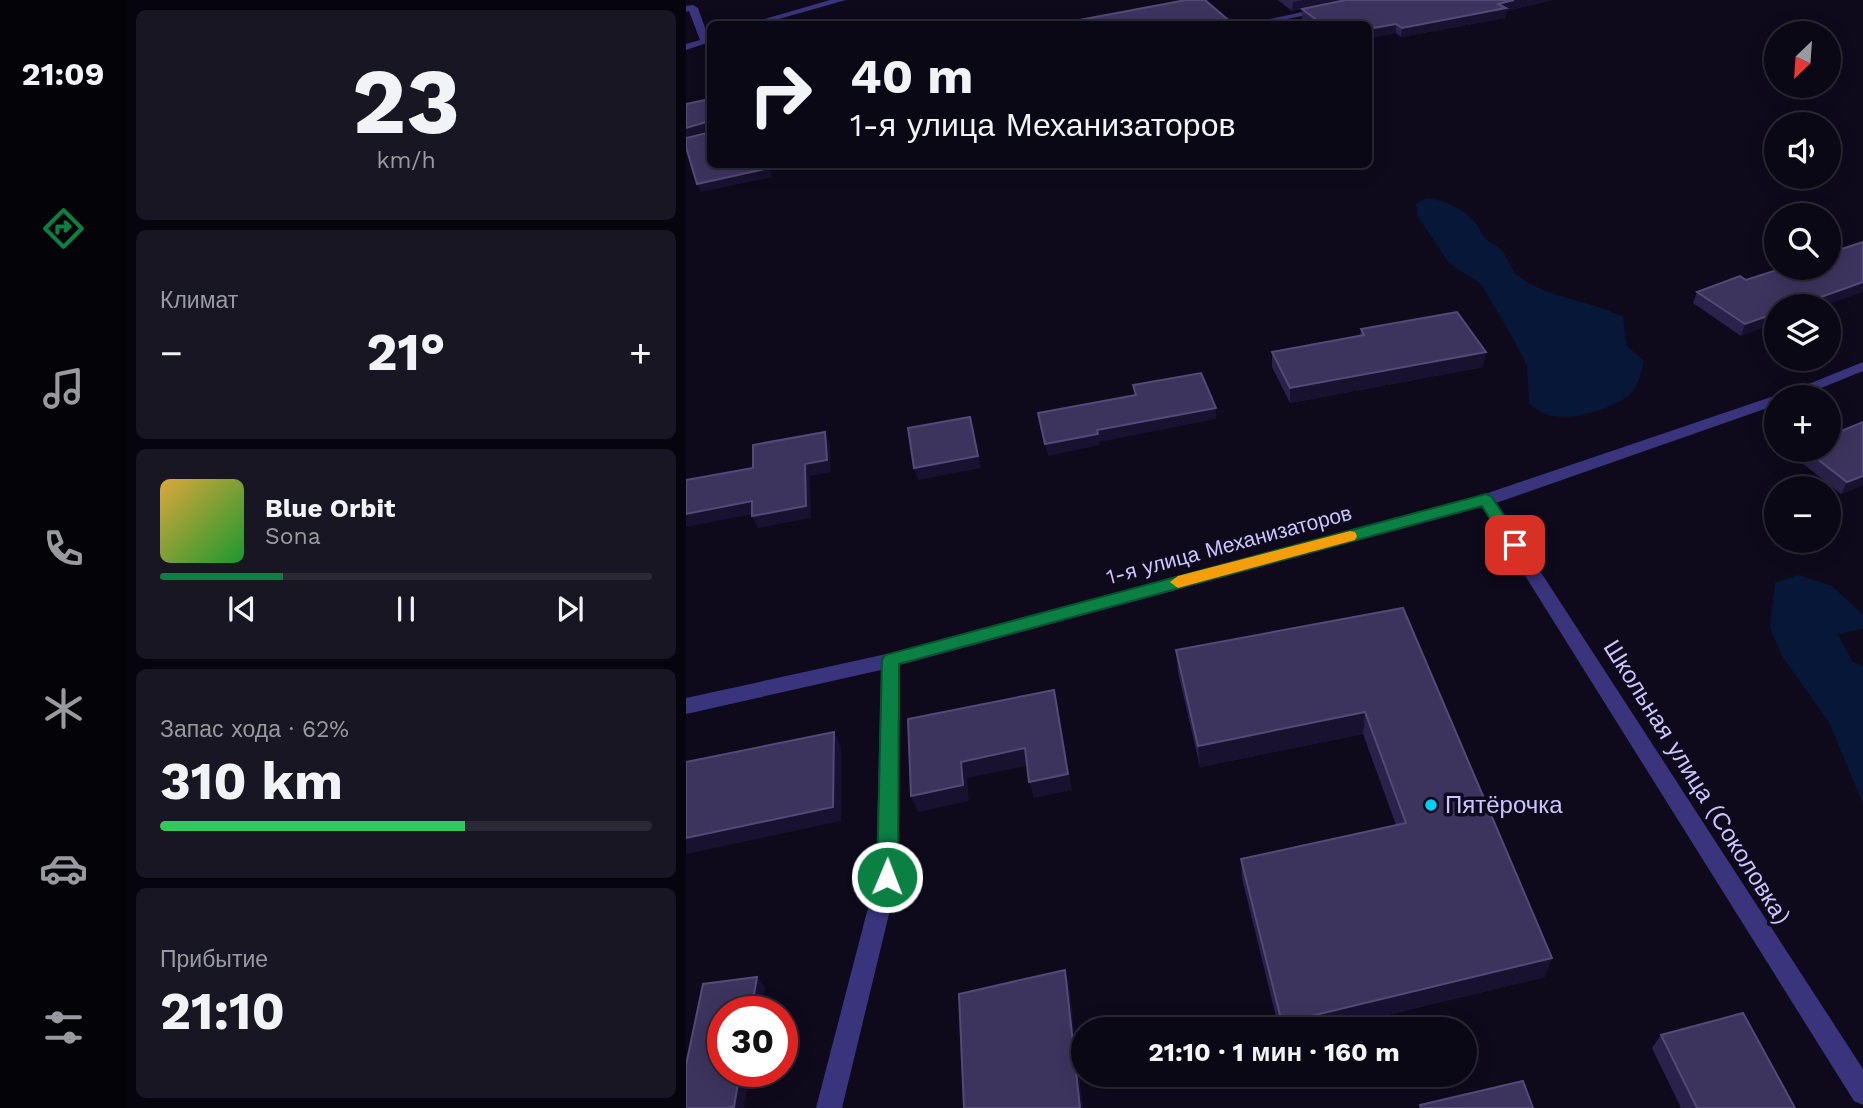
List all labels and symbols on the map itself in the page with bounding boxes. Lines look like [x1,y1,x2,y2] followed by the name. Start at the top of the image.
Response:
[1764,21,1841,98] north arrow
[1103,500,1354,589] street label: 1-я улица Механизаторов
[1485,515,1545,575] pin
[1598,635,1796,929] street label: Школьная улица (Соколовка)
[1445,791,1563,819] place label: Пятёрочка
[1423,797,1439,813] marker: Пятёрочка
[850,840,924,914] position arrow
[707,996,798,1087] speed limit sign: 30

